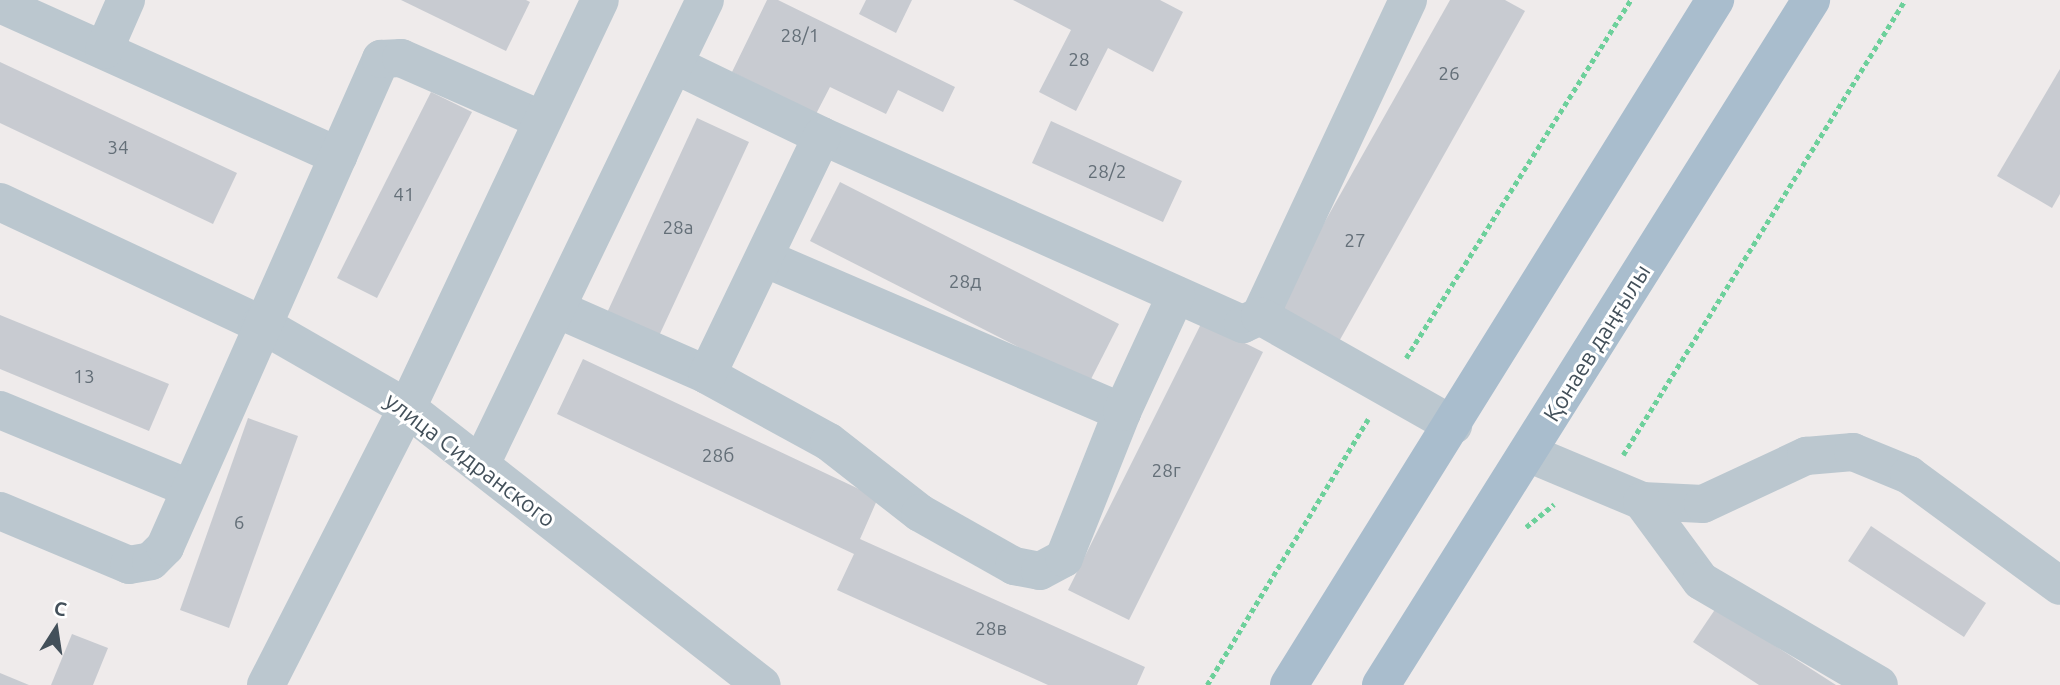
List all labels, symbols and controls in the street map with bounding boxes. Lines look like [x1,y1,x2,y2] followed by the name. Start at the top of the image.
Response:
[780,25,820,47] house number: 28/1
[1068,49,1090,71] house number: 28
[1438,63,1460,85] house number: 26
[107,137,129,159] house number: 34
[1087,161,1127,183] house number: 28/2
[393,184,415,206] house number: 41
[662,217,694,239] house number: 28а
[1344,230,1366,252] house number: 27
[1538,259,1656,427] street label: Қонаев даңғылы
[949,271,981,293] house number: 28д
[73,366,95,388] house number: 13
[379,387,561,533] street label: улица Сидранского
[702,445,734,467] house number: 28б
[1151,460,1181,482] house number: 28г
[234,512,244,534] house number: 6
[21,594,91,664] north arrow
[52,596,69,620] text: С
[975,618,1007,640] house number: 28в

